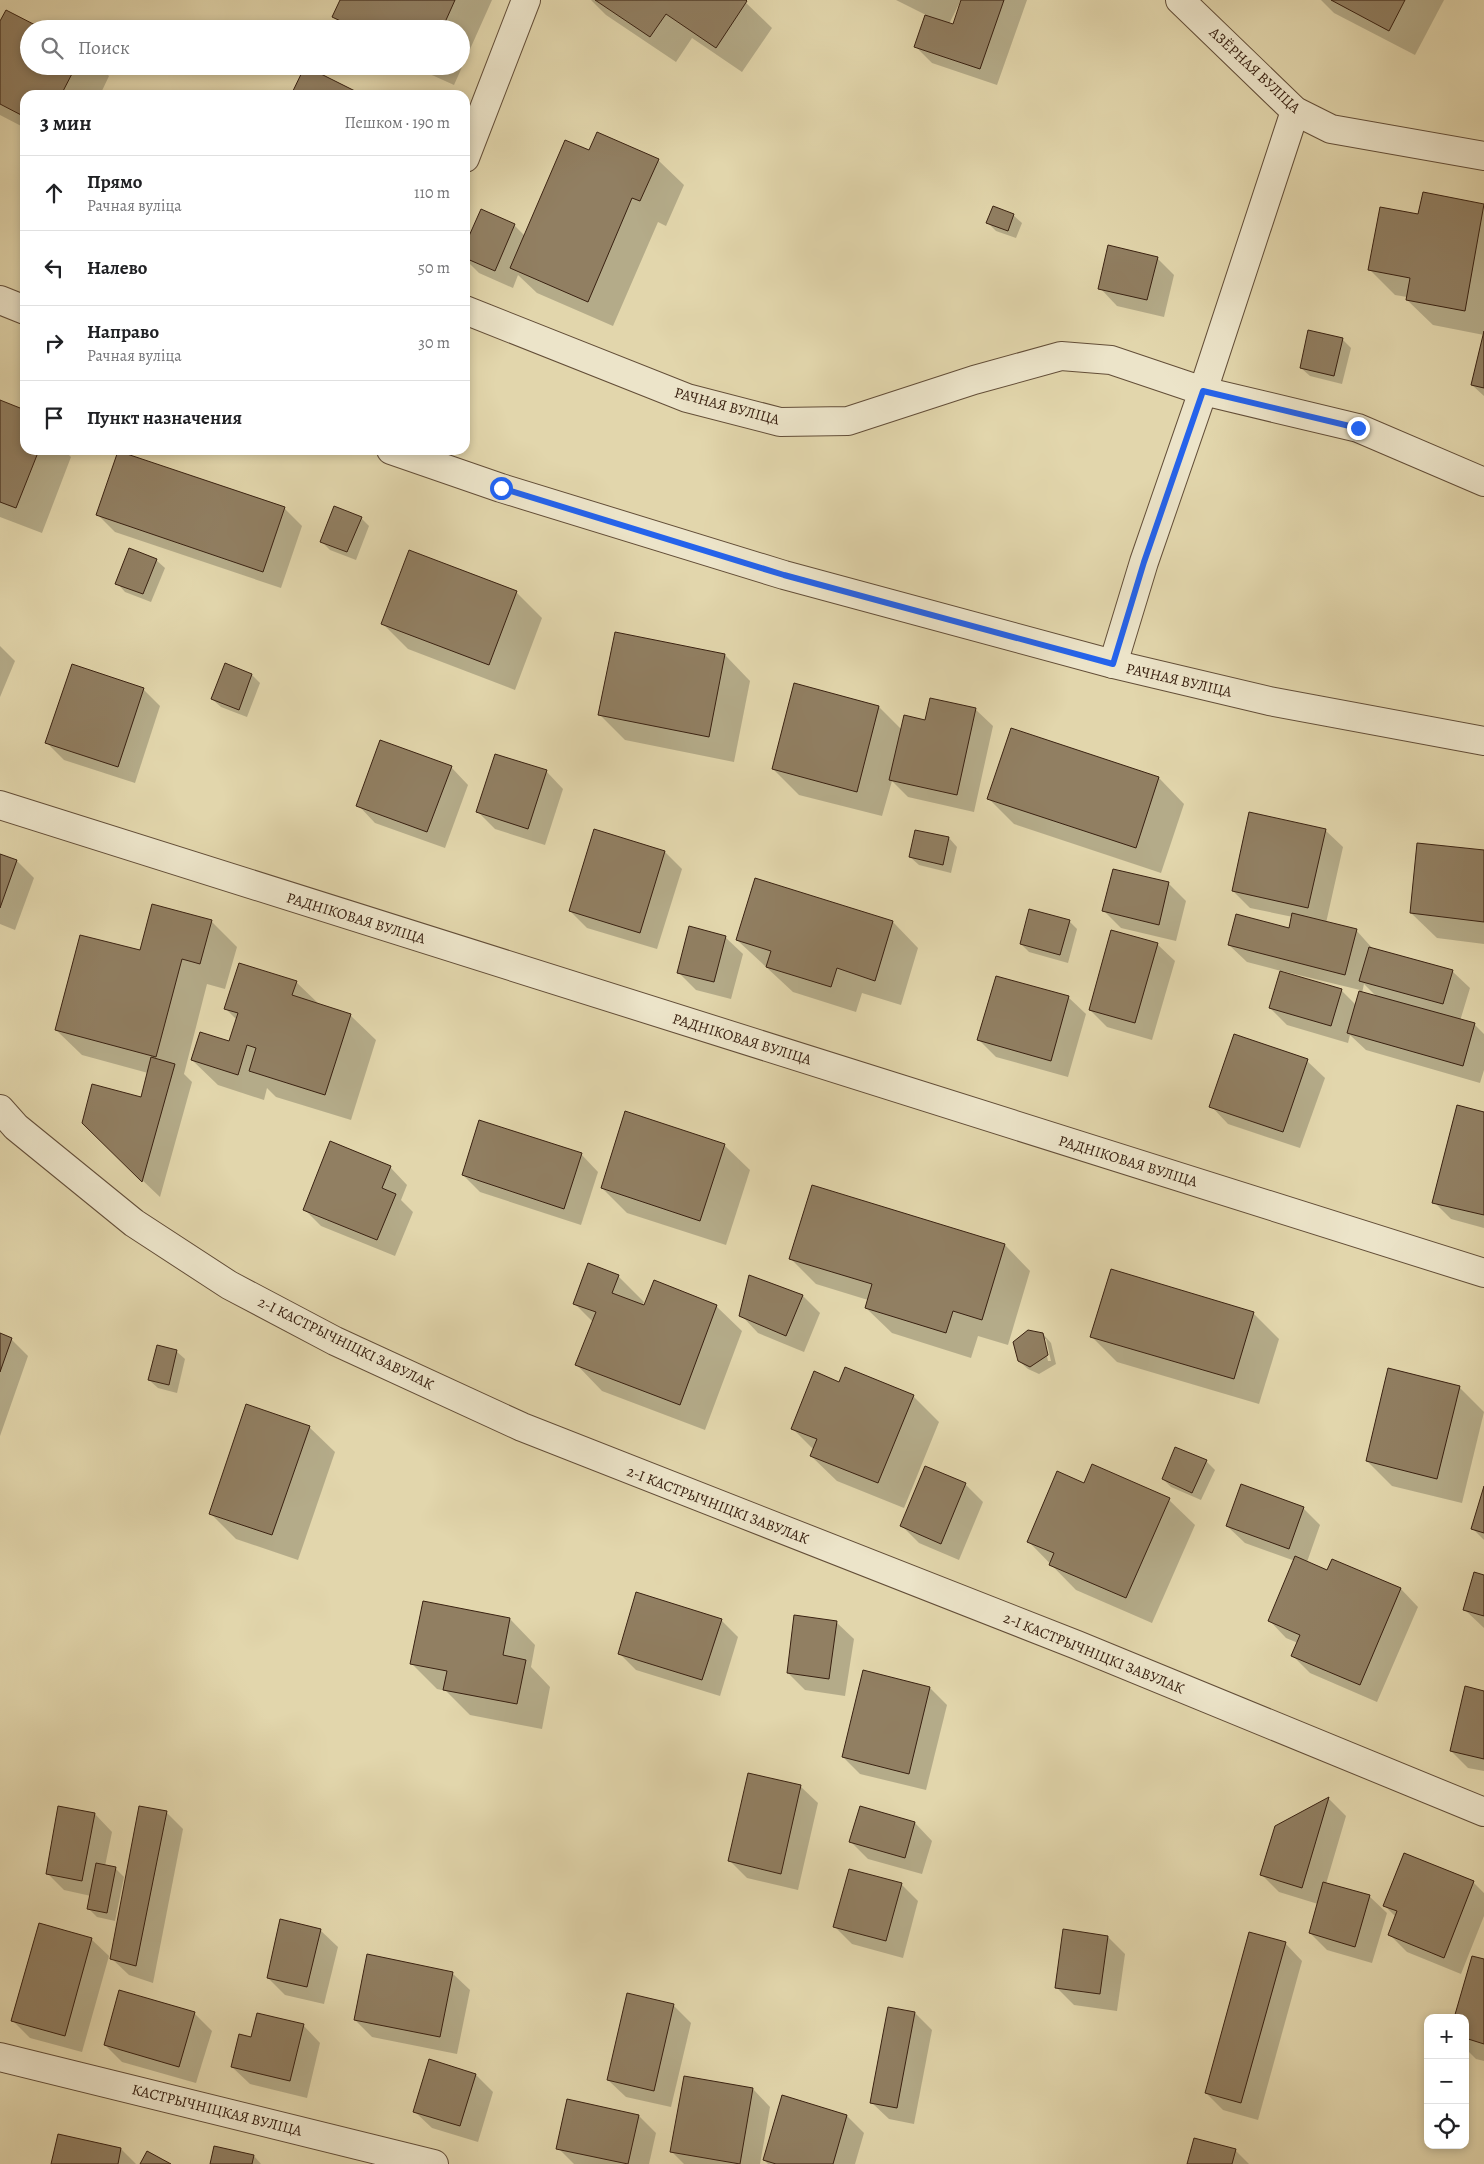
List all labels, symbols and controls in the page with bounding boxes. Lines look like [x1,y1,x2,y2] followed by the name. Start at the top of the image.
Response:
[20,20,470,75] search box
[1204,22,1305,118] street label: АЗЁРНАЯ ВУЛІЦА
[38,34,66,62] icon: search
[78,35,130,61] text: Поиск
[40,109,92,137] text: 3 мин
[345,112,450,134] text: Пешком · 190 m
[87,169,142,195] text: Прямо
[40,179,68,207] icon: ahead
[414,182,450,204] text: 110 m
[87,195,182,217] text: Рачная вуліца
[40,254,68,282] icon: left
[87,255,147,281] text: Налево
[418,257,450,279] text: 50 m
[87,319,159,345] text: Направо
[40,329,68,357] icon: right
[418,332,450,354] text: 30 m
[87,345,182,367] text: Рачная вуліца
[672,382,782,430] street label: РАЧНАЯ ВУЛІЦА
[40,404,68,432] icon: arrive
[87,405,242,431] text: Пункт назначения
[1347,417,1370,440] route end
[490,477,513,500] route start
[1124,658,1234,702] street label: РАЧНАЯ ВУЛІЦА
[284,887,428,949] street label: РАДНІКОВАЯ ВУЛІЦА
[670,1008,814,1070] street label: РАДНІКОВАЯ ВУЛІЦА
[1056,1130,1200,1192] street label: РАДНІКОВАЯ ВУЛІЦА
[255,1292,438,1395] street label: 2-І КАСТРЫЧНІЦКІ ЗАВУЛАК
[624,1461,812,1549] street label: 2-І КАСТРЫЧНІЦКІ ЗАВУЛАК
[1001,1608,1188,1699] street label: 2-І КАСТРЫЧНІЦКІ ЗАВУЛАК
[1424,2014,1469,2149] map controls
[1424,2014,1469,2059] button: +
[1424,2059,1469,2104] button: −
[130,2079,304,2141] street label: КАСТРЫЧНІЦКАЯ ВУЛІЦА
[1424,2104,1469,2149] button: locate

